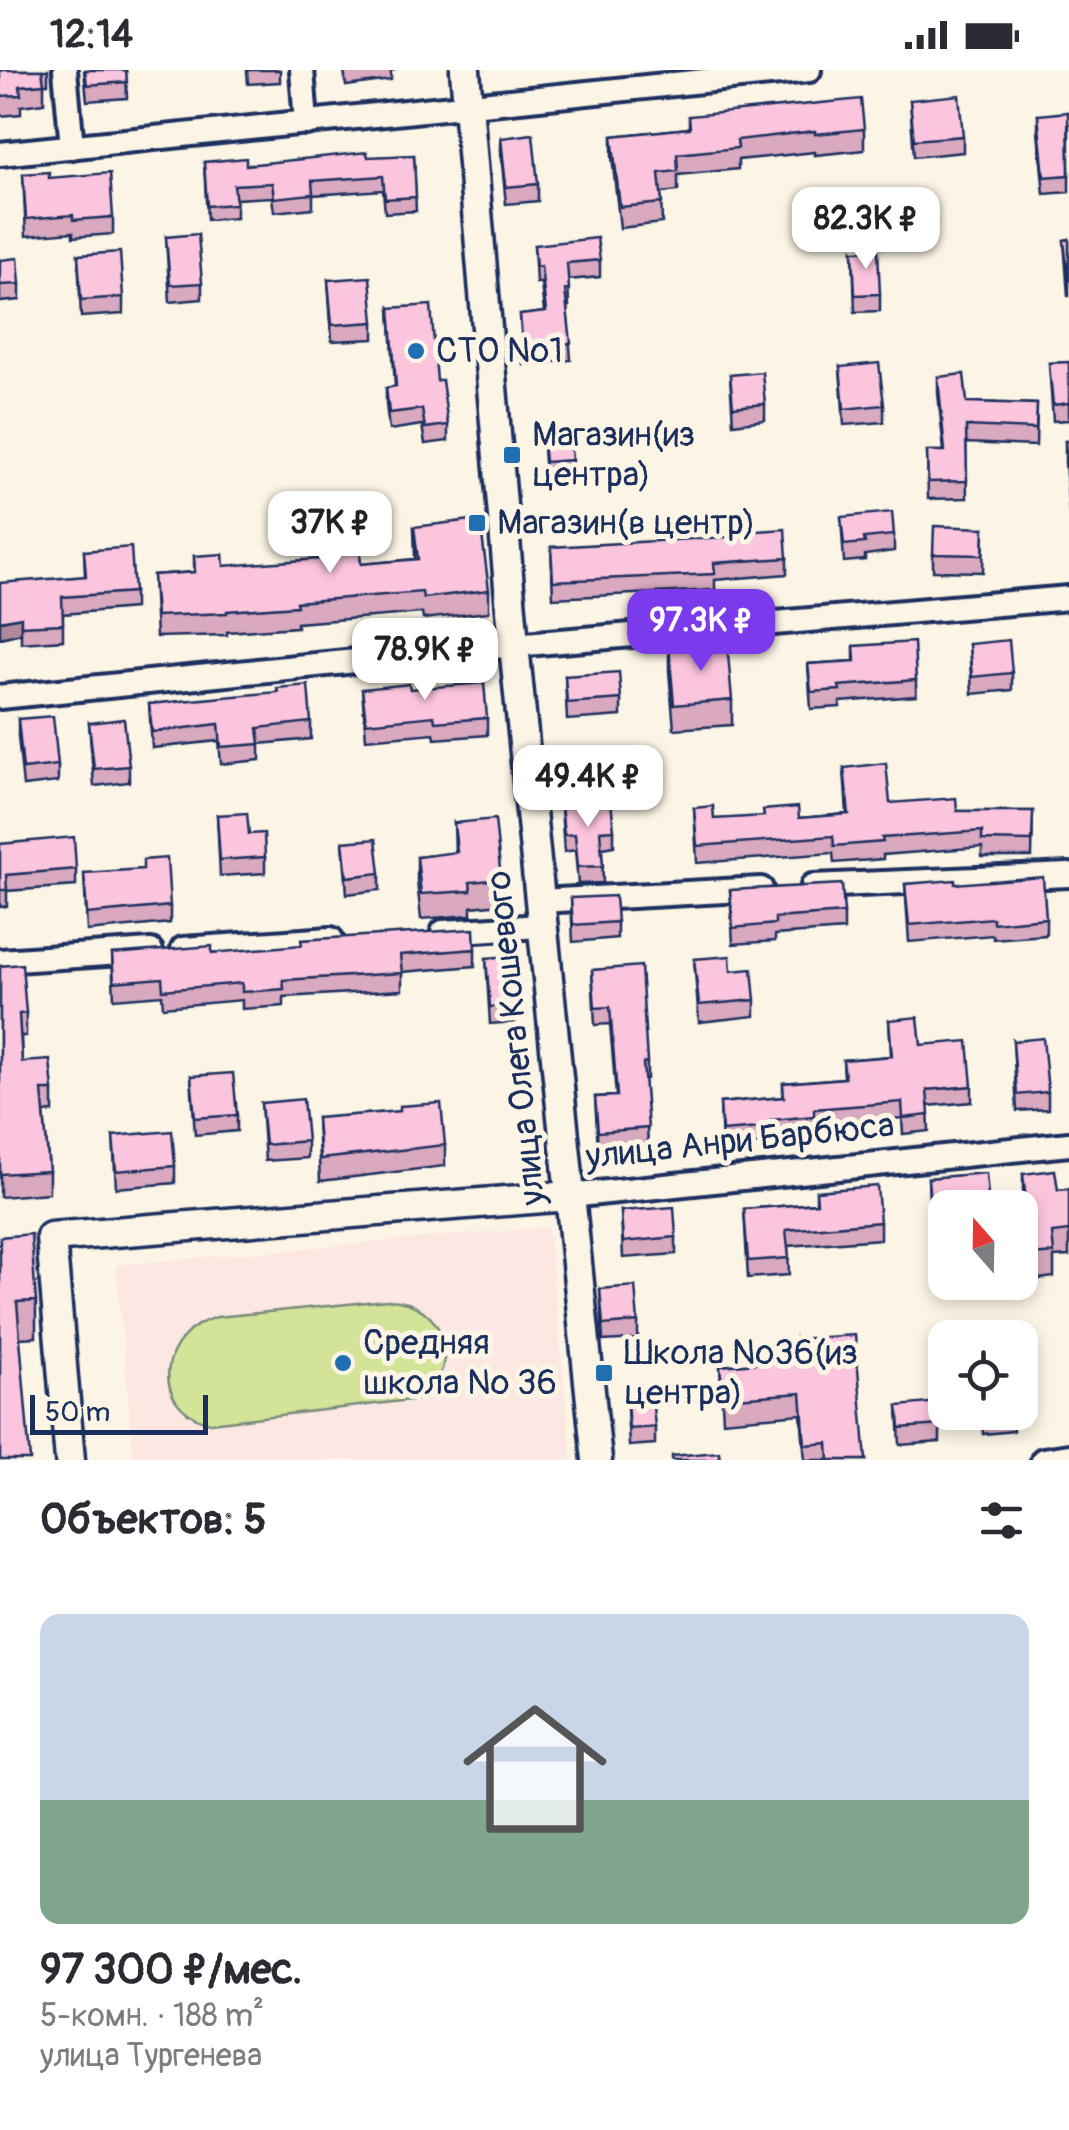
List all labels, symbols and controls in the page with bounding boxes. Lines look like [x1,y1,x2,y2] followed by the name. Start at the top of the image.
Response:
[50,11,133,59] text: 12:14
[774,187,958,272] pin: 82.3K ₽
[814,199,918,239] text: 82.3K ₽
[436,329,563,373] place label: СТО №1
[405,340,427,362] marker: СТО №1
[532,413,696,497] place label: Магазин(из центра)
[501,444,523,466] marker: Магазин(из центра)
[260,491,400,576] pin: 37K ₽
[497,501,756,545] place label: Магазин(в центр)
[290,503,370,543] text: 37K ₽
[466,512,488,534] marker: Магазин(в центр)
[609,589,793,674] pin: 97.3K ₽
[649,601,753,641] text: 97.3K ₽
[333,618,517,703] pin: 78.9K ₽
[374,630,476,670] text: 78.9K ₽
[496,745,680,830] pin: 49.4K ₽
[535,757,641,797] text: 49.4K ₽
[477,869,556,1208] street label: улица Олега Кошевого
[583,1103,896,1179] street label: улица Анри Барбюса
[928,1190,1038,1300] north arrow
[928,1190,1038,1430] map controls
[928,1320,1038,1430] button: locate
[363,1321,557,1405] place label: Средняя школа № 36
[624,1331,858,1415] place label: Школа №36(из центра)
[332,1352,354,1374] marker: Средняя школа № 36
[593,1362,615,1384] marker: Школа №36(из центра)
[30,1390,208,1434] scale bar
[45,1395,110,1430] text: 50 m
[974,1493,1029,1548] icon: filters
[40,1494,267,1546] text: Объектов: 5
[445,1679,625,1859] icon: home
[40,1944,302,1996] text: 97 300 ₽/мес.
[40,1996,264,2036] text: 5-комн. · 188 m²
[40,2036,262,2076] text: улица Тургенева

